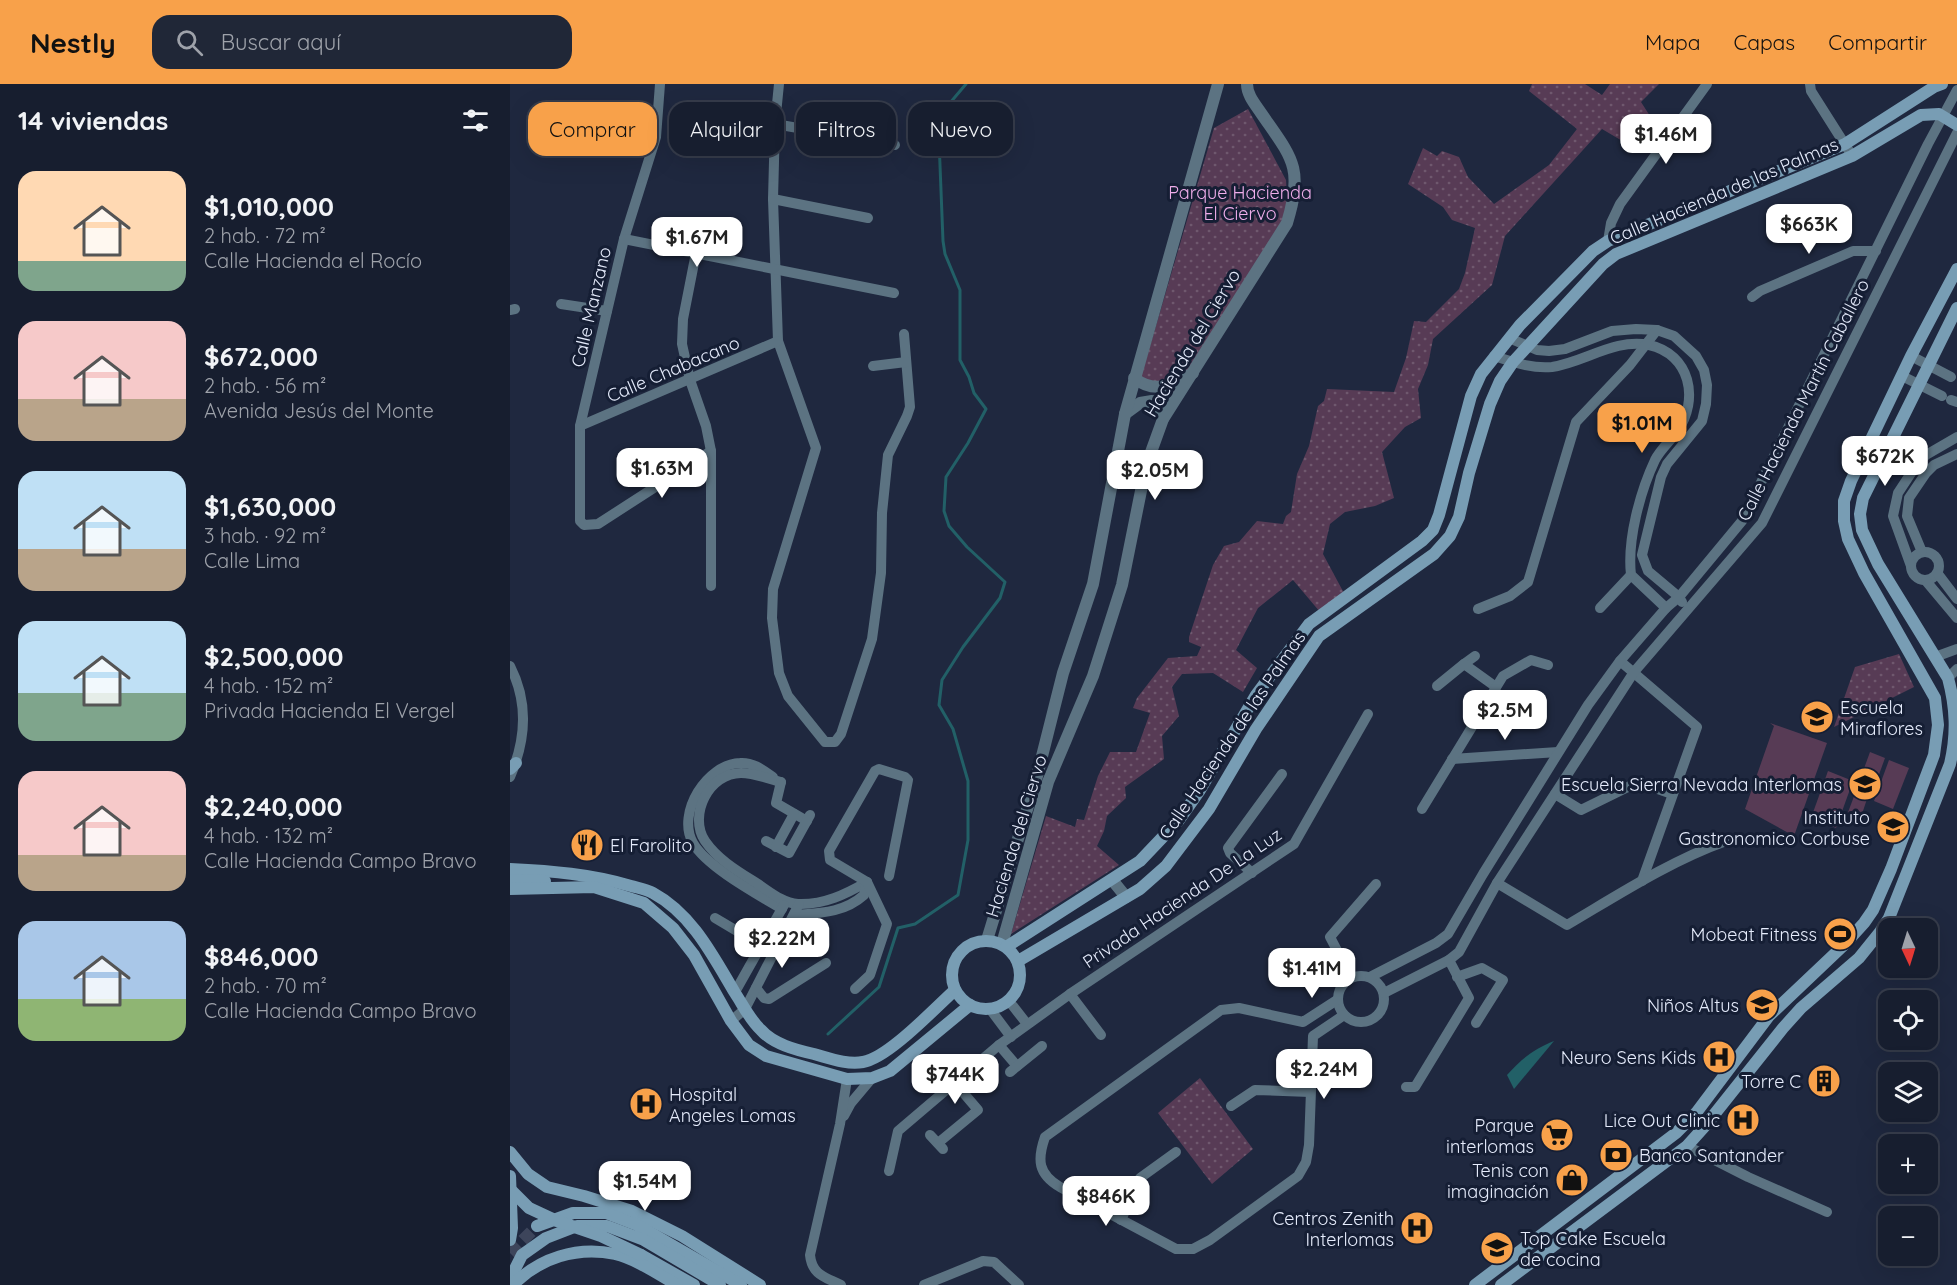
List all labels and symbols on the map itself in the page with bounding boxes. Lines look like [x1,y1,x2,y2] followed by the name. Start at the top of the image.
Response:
[1617,114,1715,165] pin: $1.46M
[1606,132,1842,250] street label: Calle Hacienda de las Palmas
[1168,181,1312,225] park label: Parque Hacienda El Ciervo
[1767,204,1851,255] pin: $663K
[648,217,746,268] pin: $1.67M
[566,245,616,369] street label: Calle Manzano
[1139,265,1245,421] street label: Hacienda del Ciervo
[1732,275,1874,525] street label: Calle Hacienda Martín Caballero
[603,331,743,407] street label: Calle Chabacano
[1593,403,1691,454] pin: $1.01M
[1843,436,1927,487] pin: $672K
[613,448,711,499] pin: $1.63M
[1106,450,1204,501] pin: $2.05M
[1154,627,1310,843] street label: Calle Hacienda de las Palmas
[1463,690,1547,741] pin: $2.5M
[1840,696,1923,740] place label: Escuela Miraflores
[1799,699,1835,735] school or university icon: Escuela Miraflores
[980,752,1052,920] street label: Hacienda del Ciervo
[1847,766,1883,802] school or university icon: Escuela Sierra Nevada Interlomas
[1561,773,1842,796] place label: Escuela Sierra Nevada Interlomas
[1678,806,1870,850] place label: Instituto Gastronomico Corbuse
[1875,809,1911,845] school or university icon: Instituto Gastronomico Corbuse
[1078,823,1286,973] street label: Privada Hacienda De La Luz
[569,827,605,863] restaurant icon: El Farolito
[610,834,692,857] place label: El Farolito
[1822,916,1858,952] sports icon: Mobeat Fitness
[733,918,831,969] pin: $2.22M
[1878,918,1938,978] north arrow
[1691,923,1817,946] place label: Mobeat Fitness
[1263,948,1361,999] pin: $1.41M
[1744,987,1780,1023] school or university icon: Niños Altus
[1647,994,1739,1017] place label: Niños Altus
[1701,1039,1737,1075] hospital icon: Neuro Sens Kids
[1561,1046,1696,1069] place label: Neuro Sens Kids
[1275,1049,1373,1100] pin: $2.24M
[913,1054,997,1105] pin: $744K
[1806,1063,1842,1099] building icon: Torre C
[1741,1070,1801,1093] place label: Torre C
[669,1083,796,1127] place label: Hospital Angeles Lomas
[628,1086,664,1122] hospital icon: Hospital Angeles Lomas
[1725,1102,1761,1138] hospital icon: Lice Out Clinic
[1604,1109,1720,1132] place label: Lice Out Clinic
[1446,1114,1534,1158] place label: Parque interlomas
[1539,1117,1575,1153] supermarket icon: Parque interlomas
[1598,1137,1634,1173] bank icon: Banco Santander
[1639,1144,1784,1167] place label: Banco Santander
[1447,1159,1549,1203] place label: Tenis con imaginación
[596,1161,694,1212] pin: $1.54M
[1554,1162,1590,1198] shop icon: Tenis con imaginación
[1064,1176,1148,1227] pin: $846K
[1273,1207,1394,1251] place label: Centros Zenith Interlomas
[1399,1210,1435,1246] hospital icon: Centros Zenith Interlomas
[1520,1227,1666,1271] place label: Top Cake Escuela de cocina
[1479,1230,1515,1266] school or university icon: Top Cake Escuela de cocina

